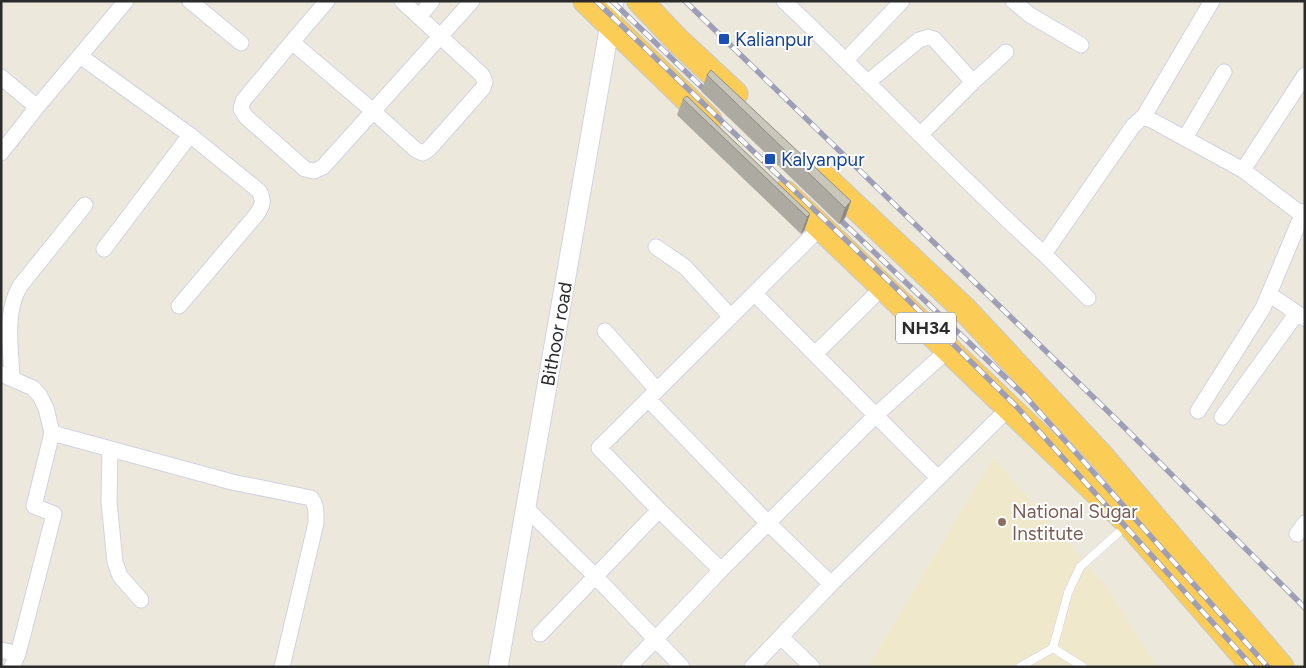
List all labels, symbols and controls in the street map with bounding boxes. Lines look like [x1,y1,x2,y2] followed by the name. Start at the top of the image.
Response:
[735,28,814,51] place label: Kalianpur
[717,32,731,46] marker: Kalianpur
[781,148,865,171] place label: Kalyanpur
[763,152,777,166] marker: Kalyanpur
[536,280,577,388] street label: Bithoor road
[896,312,956,343] road number: NH34
[1012,500,1138,545] place label: National Sugar Institute
[996,516,1008,528] marker: National Sugar Institute

